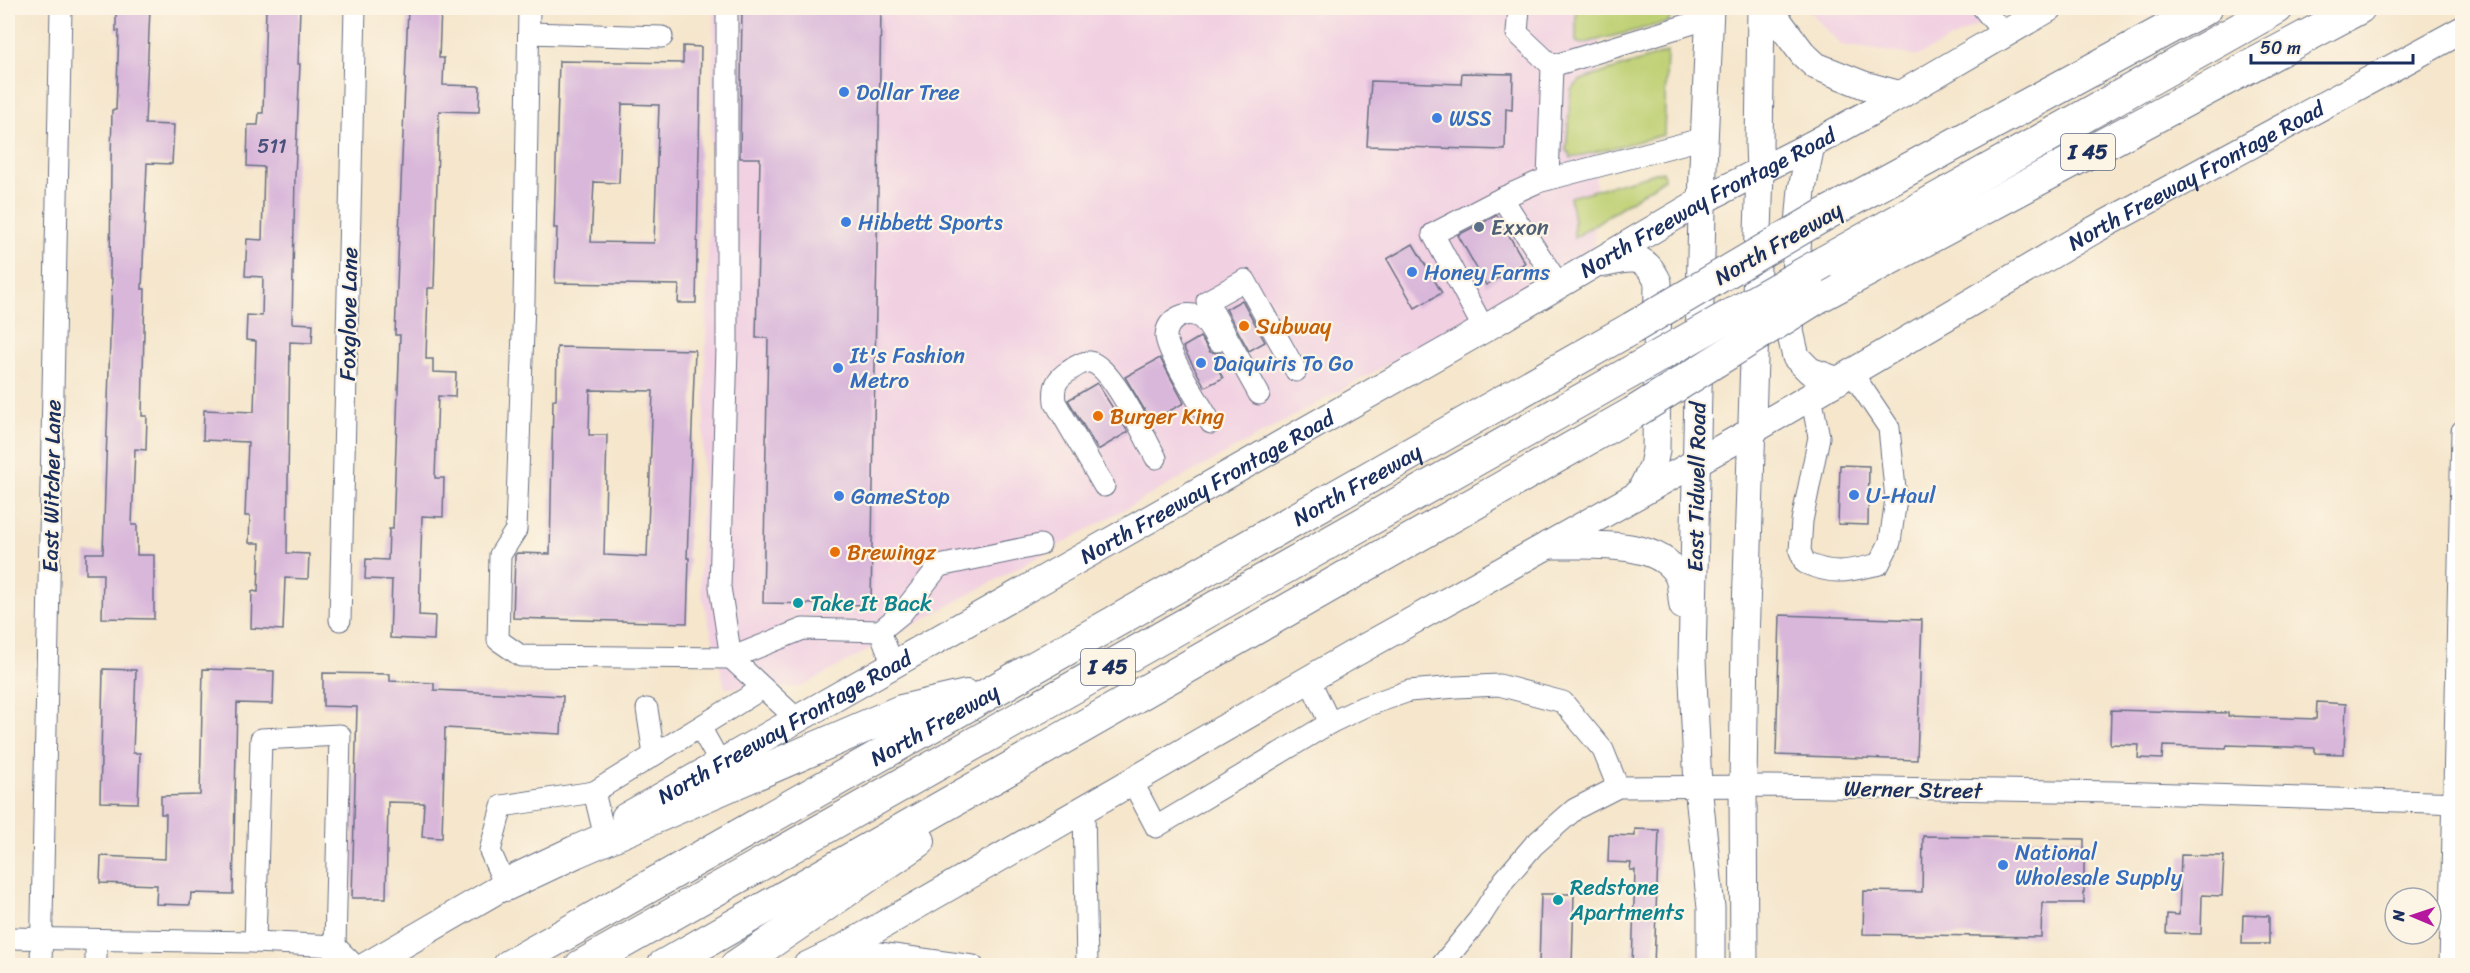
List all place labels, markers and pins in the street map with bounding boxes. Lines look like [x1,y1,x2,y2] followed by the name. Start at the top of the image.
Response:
[856,73,960,112] place label: Dollar Tree
[837,85,851,99] marker: Dollar Tree
[1449,99,1492,138] place label: WSS
[1430,111,1444,125] marker: WSS
[858,203,1003,242] place label: Hibbett Sports
[1491,208,1549,247] place label: Exxon
[839,215,853,229] marker: Hibbett Sports
[1472,220,1486,234] marker: Exxon
[1424,253,1551,292] place label: Honey Farms
[1405,265,1419,279] marker: Honey Farms
[1256,307,1332,346] place label: Subway
[1237,319,1251,333] marker: Subway
[849,336,965,400] place label: It's Fashion Metro
[1213,344,1353,383] place label: Daiquiris To Go
[1194,356,1208,370] marker: Daiquiris To Go
[831,361,845,375] marker: It's Fashion Metro
[1110,397,1224,436] place label: Burger King
[1091,409,1105,423] marker: Burger King
[1866,476,1936,515] place label: U-Haul
[851,477,950,516] place label: GameStop
[1847,488,1861,502] marker: U-Haul
[832,489,846,503] marker: GameStop
[847,533,937,572] place label: Brewingz
[828,545,842,559] marker: Brewingz
[810,584,932,623] place label: Take It Back
[791,596,805,610] marker: Take It Back
[2015,833,2183,897] place label: National Wholesale Supply
[1996,858,2010,872] marker: National Wholesale Supply
[1569,868,1685,932] place label: Redstone Apartments
[1551,893,1565,907] marker: Redstone Apartments

